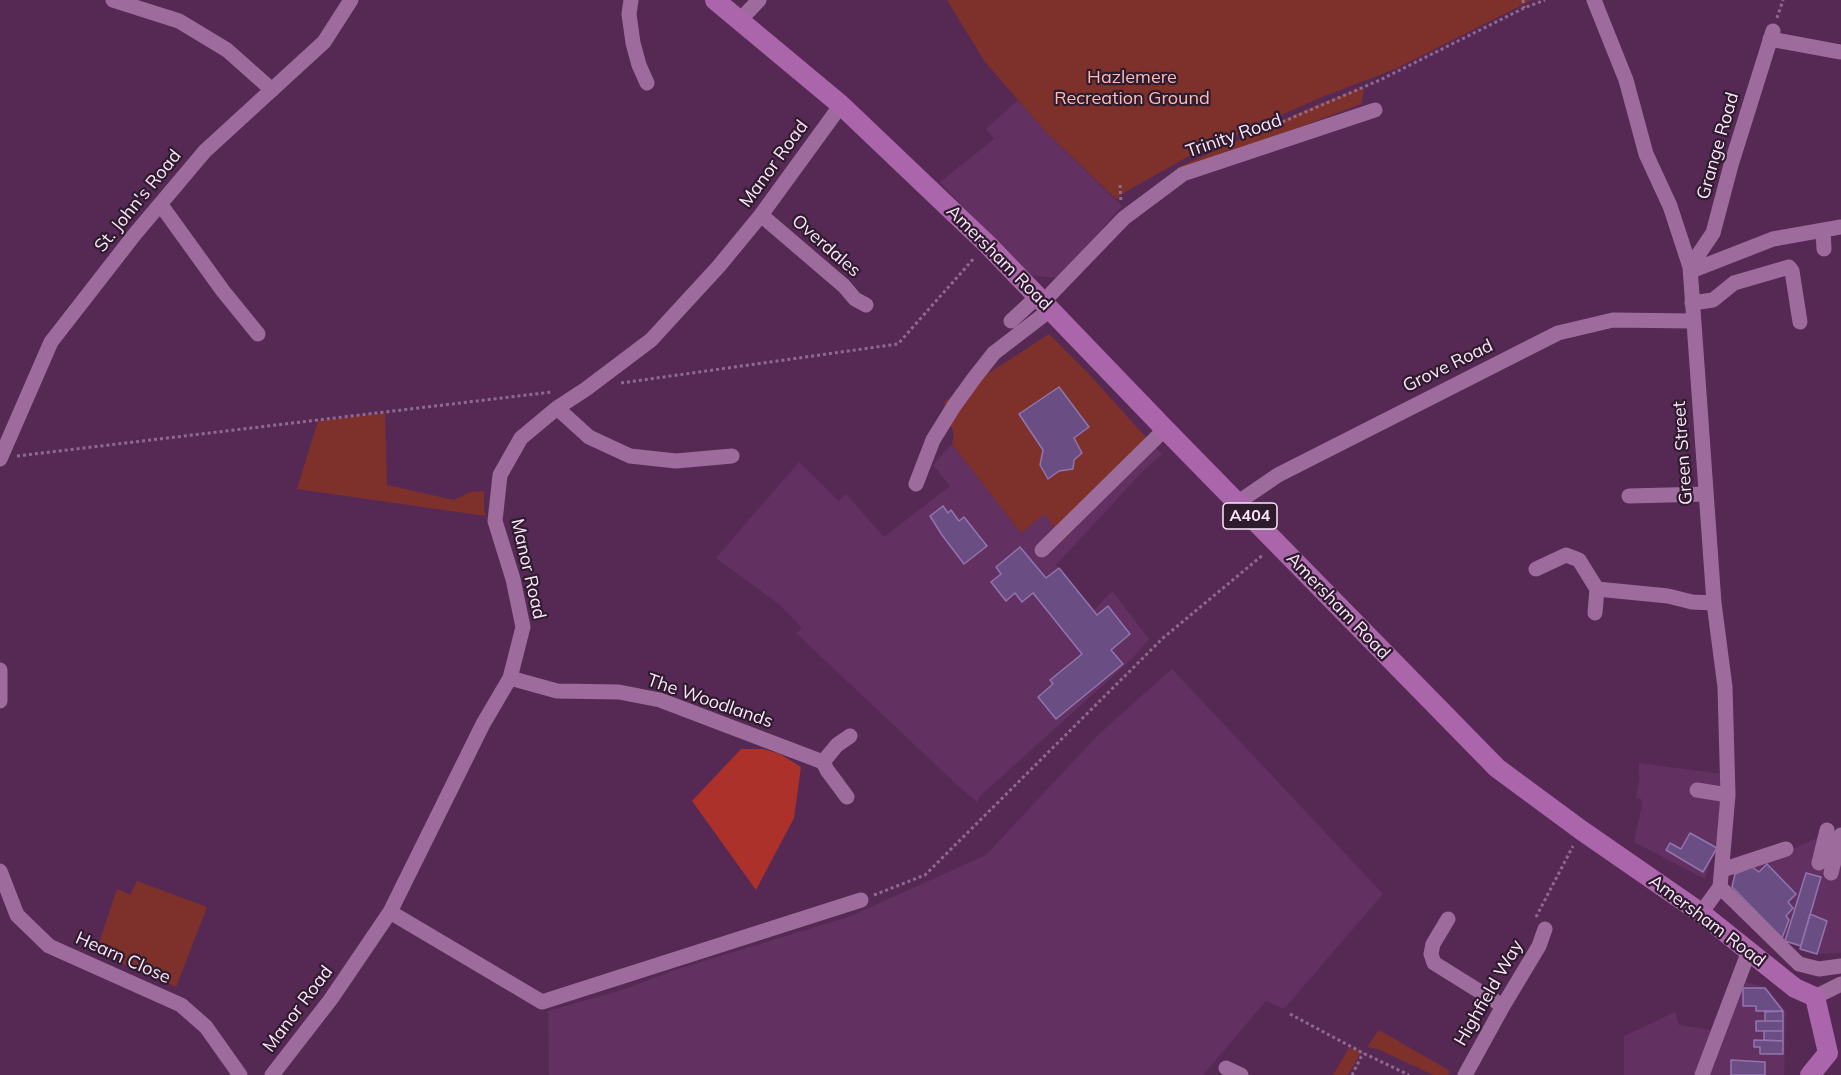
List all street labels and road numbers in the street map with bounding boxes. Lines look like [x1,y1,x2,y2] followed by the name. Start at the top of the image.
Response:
[1692,90,1744,202] street label: Grange Road
[1183,110,1285,162] street label: Trinity Road
[735,116,813,212] street label: Manor Road
[90,145,186,257] street label: St. John's Road
[942,201,1056,315] street label: Amersham Road
[787,210,865,282] street label: Overdales
[1399,335,1497,397] street label: Grove Road
[1669,400,1697,506] street label: Green Street
[1223,503,1277,529] road number: A404
[506,517,550,621] street label: Manor Road
[1282,548,1394,664] street label: Amersham Road
[644,669,776,733] street label: The Woodlands
[1645,870,1769,972] street label: Amersham Road
[72,927,174,989] street label: Hearn Close
[1450,936,1528,1050] street label: Highfield Way
[259,962,337,1056] street label: Manor Road

